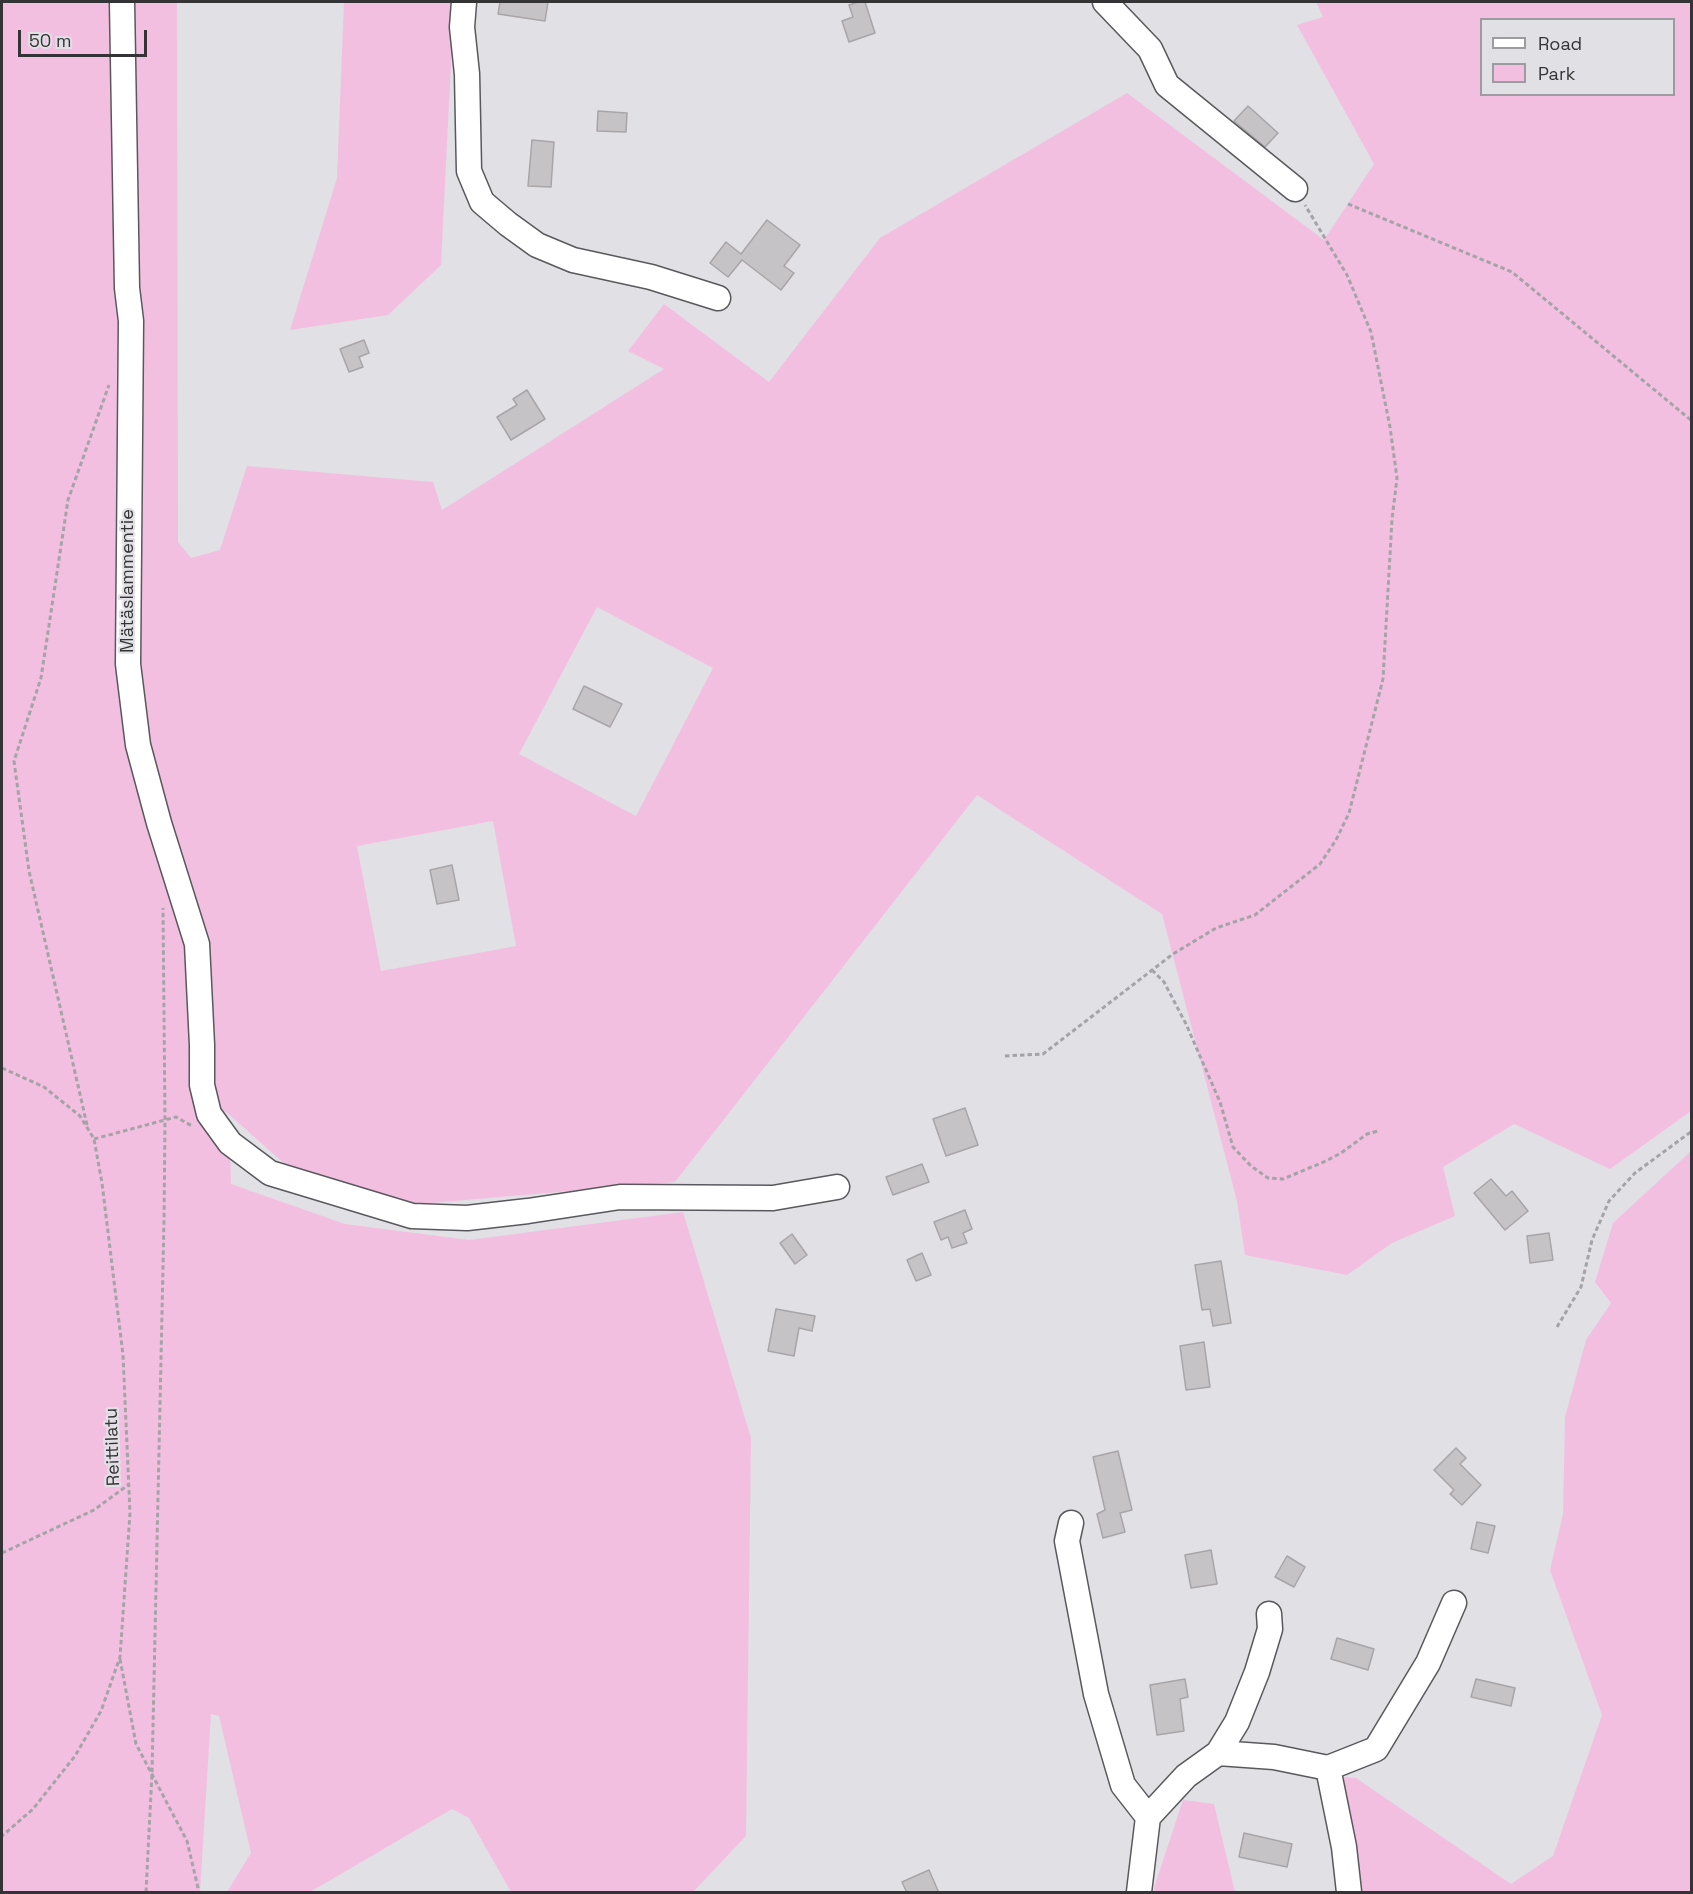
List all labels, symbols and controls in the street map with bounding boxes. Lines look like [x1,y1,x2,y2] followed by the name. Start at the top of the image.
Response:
[21,18,150,56] scale bar
[1480,18,1675,96] legend
[29,29,71,52] text: 50 m
[1538,32,1582,55] text: Road
[1538,62,1575,85] text: Park
[117,509,139,653] street label: Mätäslammentie
[101,1407,125,1487] street label: Reittilatu

